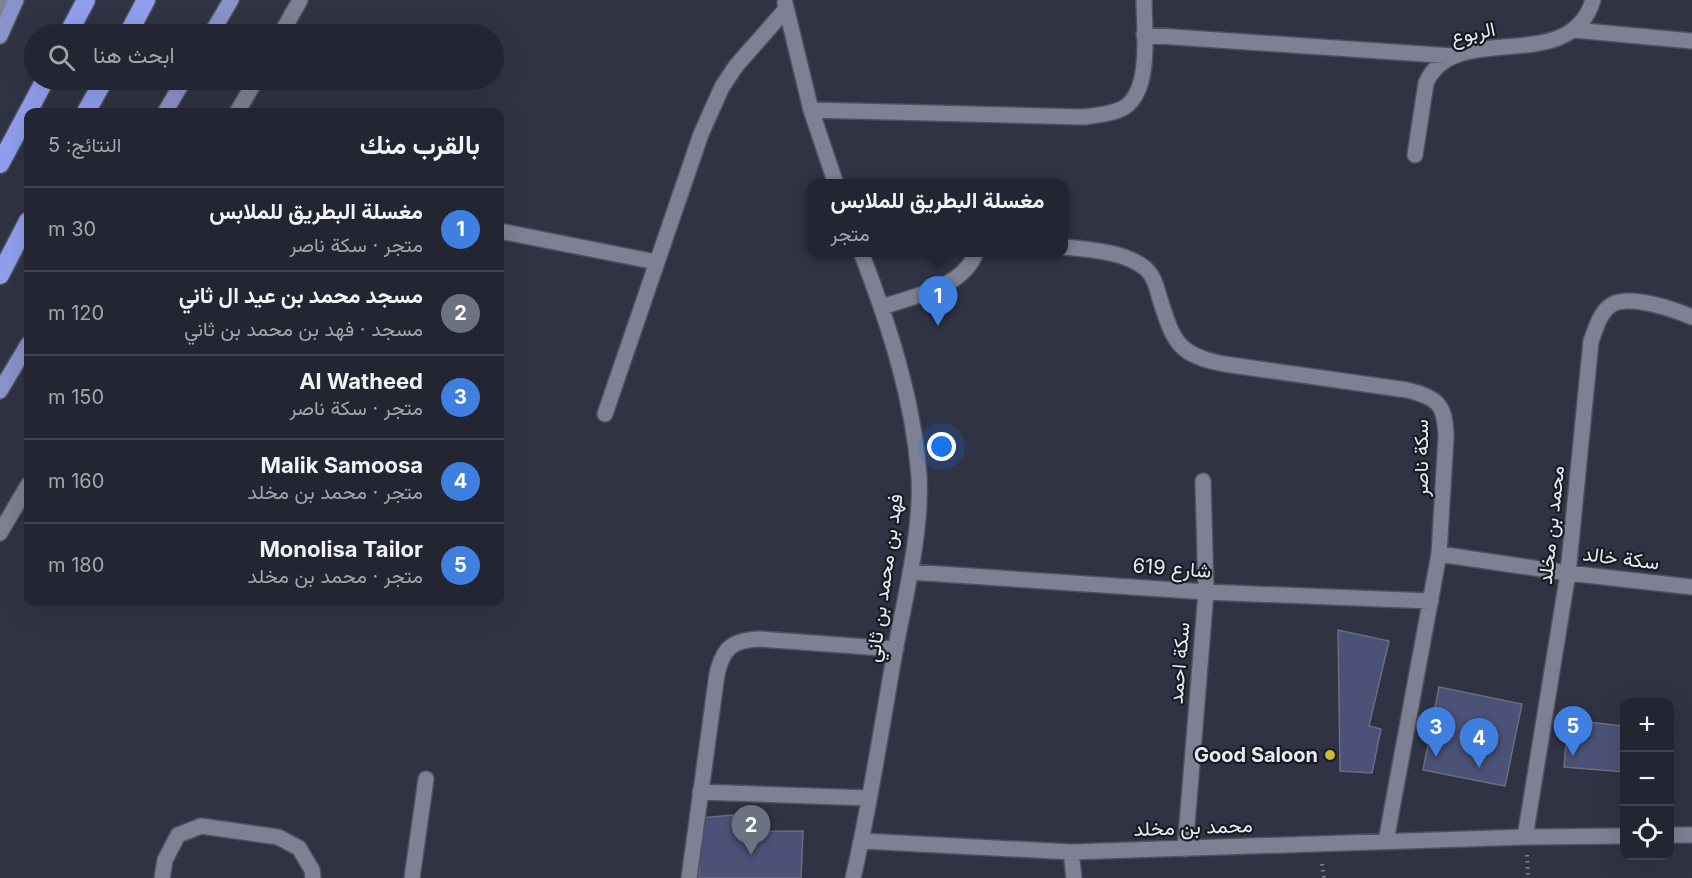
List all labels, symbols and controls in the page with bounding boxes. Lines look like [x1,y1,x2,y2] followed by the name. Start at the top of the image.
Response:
[1449,17,1498,51] street label: الربوع
[24,24,504,90] search box
[45,41,78,74] icon: search
[93,42,175,68] text: ابحث هنا
[360,129,480,160] text: بالقرب منك
[48,133,121,157] text: النتائج: 5
[807,179,1068,257] popup
[831,187,1044,213] text: مغسلة البطريق للملابس
[209,198,423,224] text: مغسلة البطريق للملابس
[48,217,96,241] text: 30 m
[456,217,465,241] text: 1
[831,222,870,246] text: متجر
[289,233,423,257] text: متجر · سكة ناصر
[918,276,958,326] pin: 1
[179,282,423,308] text: مسجد محمد بن عيد ال ثاني
[48,301,104,325] text: 120 m
[454,301,467,325] text: 2
[184,317,423,341] text: مسجد · فهد بن محمد بن ثاني
[299,368,423,394] text: Al Watheed
[48,385,104,409] text: 150 m
[454,385,467,409] text: 3
[289,396,423,420] text: متجر · سكة ناصر
[1409,419,1434,498] street label: سكة ناصر
[927,432,956,461] your location
[261,452,423,478] text: Malik Samoosa
[1533,464,1569,586] street label: محمد بن مخلد
[48,469,104,493] text: 160 m
[454,469,467,493] text: 4
[248,480,423,504] text: متجر · محمد بن مخلد
[860,492,913,664] street label: فهد بن محمد بن ثاني
[259,536,423,562] text: Monolisa Tailor
[1581,541,1661,575] street label: سكة خالد
[48,553,104,577] text: 180 m
[454,553,467,577] text: 5
[1132,553,1212,585] street label: شارع 619
[248,564,423,588] text: متجر · محمد بن مخلد
[1163,621,1195,705] street label: سكة احمد
[1620,698,1674,860] map controls
[1620,698,1674,752] button: +
[1554,706,1592,756] pin: 5
[1416,708,1456,757] pin: 3
[1460,718,1498,768] pin: 4
[1194,743,1318,767] place label: Good Saloon
[1323,748,1337,762] marker: Good Saloon
[1620,752,1674,806] button: −
[732,806,771,855] pin: 2
[1620,806,1674,860] button: locate
[1133,813,1253,841] street label: محمد بن مخلد

